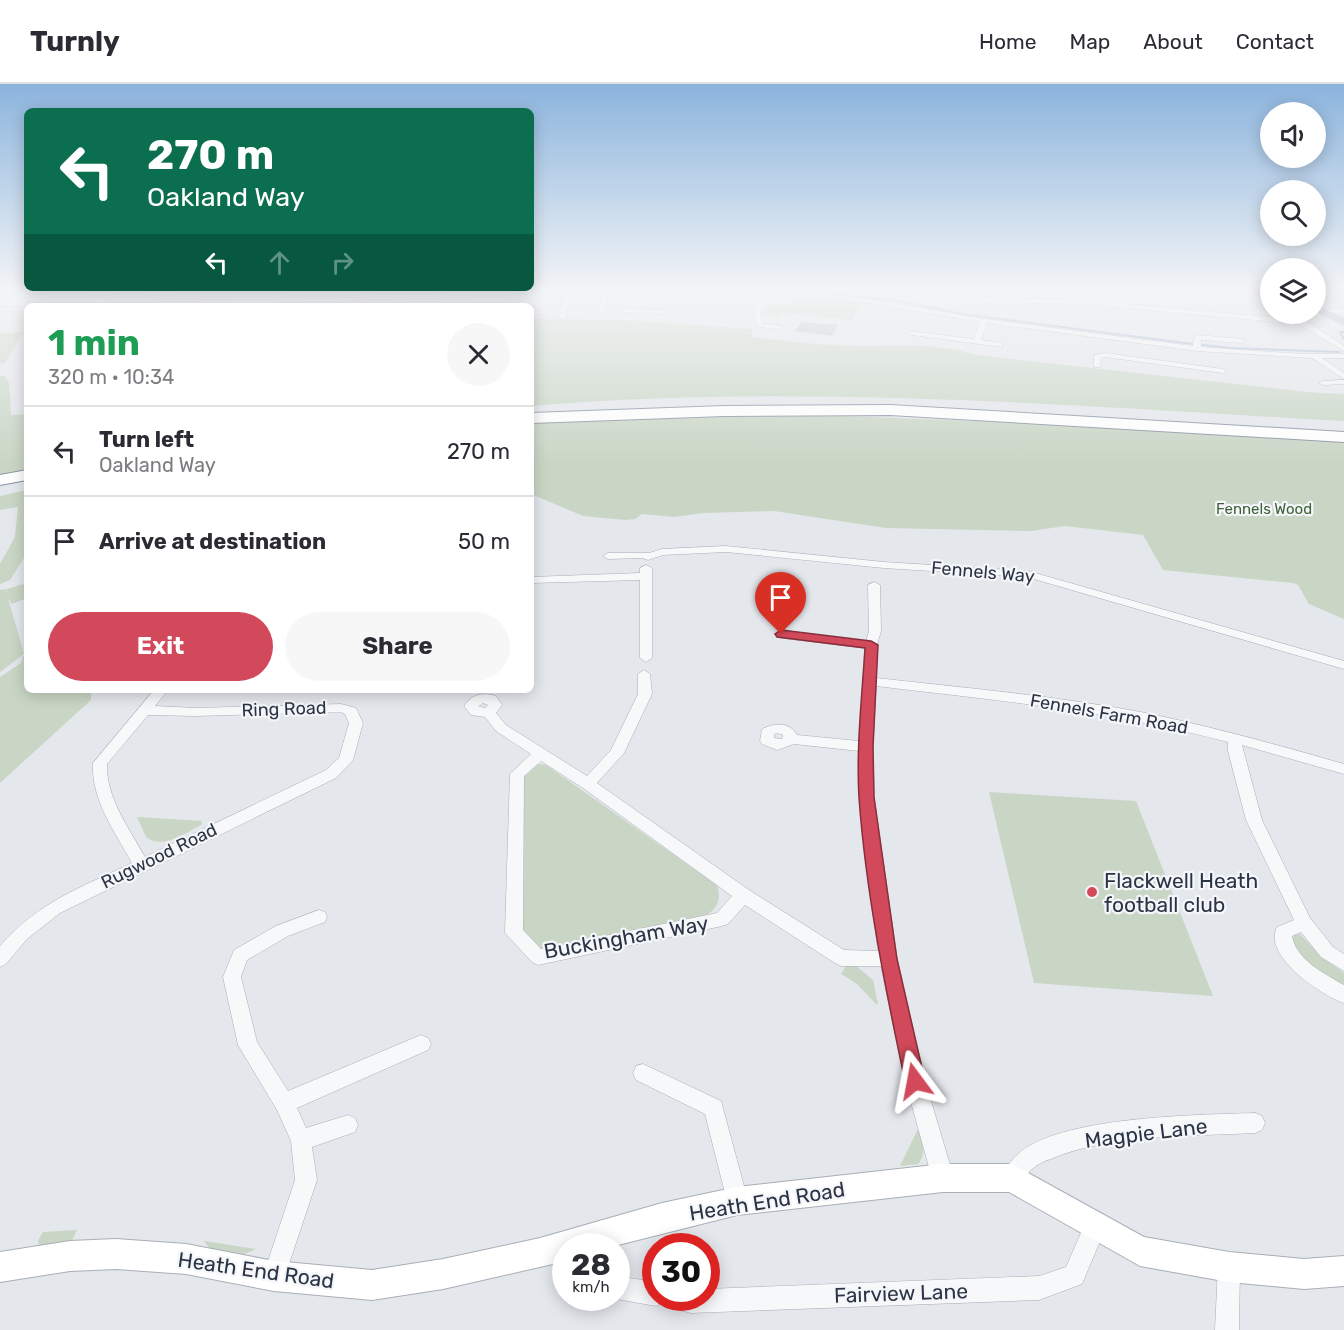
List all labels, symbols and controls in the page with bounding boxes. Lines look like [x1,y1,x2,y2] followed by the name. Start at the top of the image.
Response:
[30,25,120,58] text: Turnly
[979,29,1036,54] text: Home
[1069,29,1110,54] text: Map
[1143,29,1203,54] text: About
[1236,29,1314,54] text: Contact
[1260,102,1326,324] map controls
[1260,102,1326,168] button: sound
[147,130,274,180] text: 270 m
[48,132,126,210] icon: left
[1260,180,1326,246] button: search
[147,181,305,213] text: Oakland Way
[200,246,233,279] icon: left
[263,246,296,279] icon: ahead
[326,246,359,279] icon: right
[1260,258,1326,324] button: layers
[48,321,140,364] text: 1 min
[447,323,510,386] button: close
[48,365,174,389] text: 320 m · 10:34
[99,426,194,453] text: Turn left
[48,435,81,468] icon: left
[447,438,510,465] text: 270 m
[99,453,216,477] text: Oakland Way
[1216,500,1312,518] park label: Fennels Wood
[48,525,81,558] icon: arrive
[99,528,326,555] text: Arrive at destination
[458,528,510,555] text: 50 m
[930,557,1036,587] street label: Fennels Way
[755,572,806,634] pin
[764,581,797,614] icon: arrive
[48,612,273,681] button: Exit
[285,612,510,681] button: Share
[1028,689,1190,739] street label: Fennels Farm Road
[241,697,327,721] street label: Ring Road
[98,818,220,894] street label: Rugwood Road
[1104,868,1258,917] place label: Flackwell Heath football club
[1085,885,1099,899] marker: Flackwell Heath football club
[542,910,711,964] street label: Buckingham Way
[883,1049,947,1113] position arrow
[1083,1113,1209,1153] street label: Magpie Lane
[687,1176,847,1226] street label: Heath End Road
[642,1233,720,1311] speed limit sign: 30
[176,1247,336,1293] street label: Heath End Road
[571,1247,611,1283] text: 28
[572,1278,610,1296] text: km/h
[834,1278,968,1308] street label: Fairview Lane

